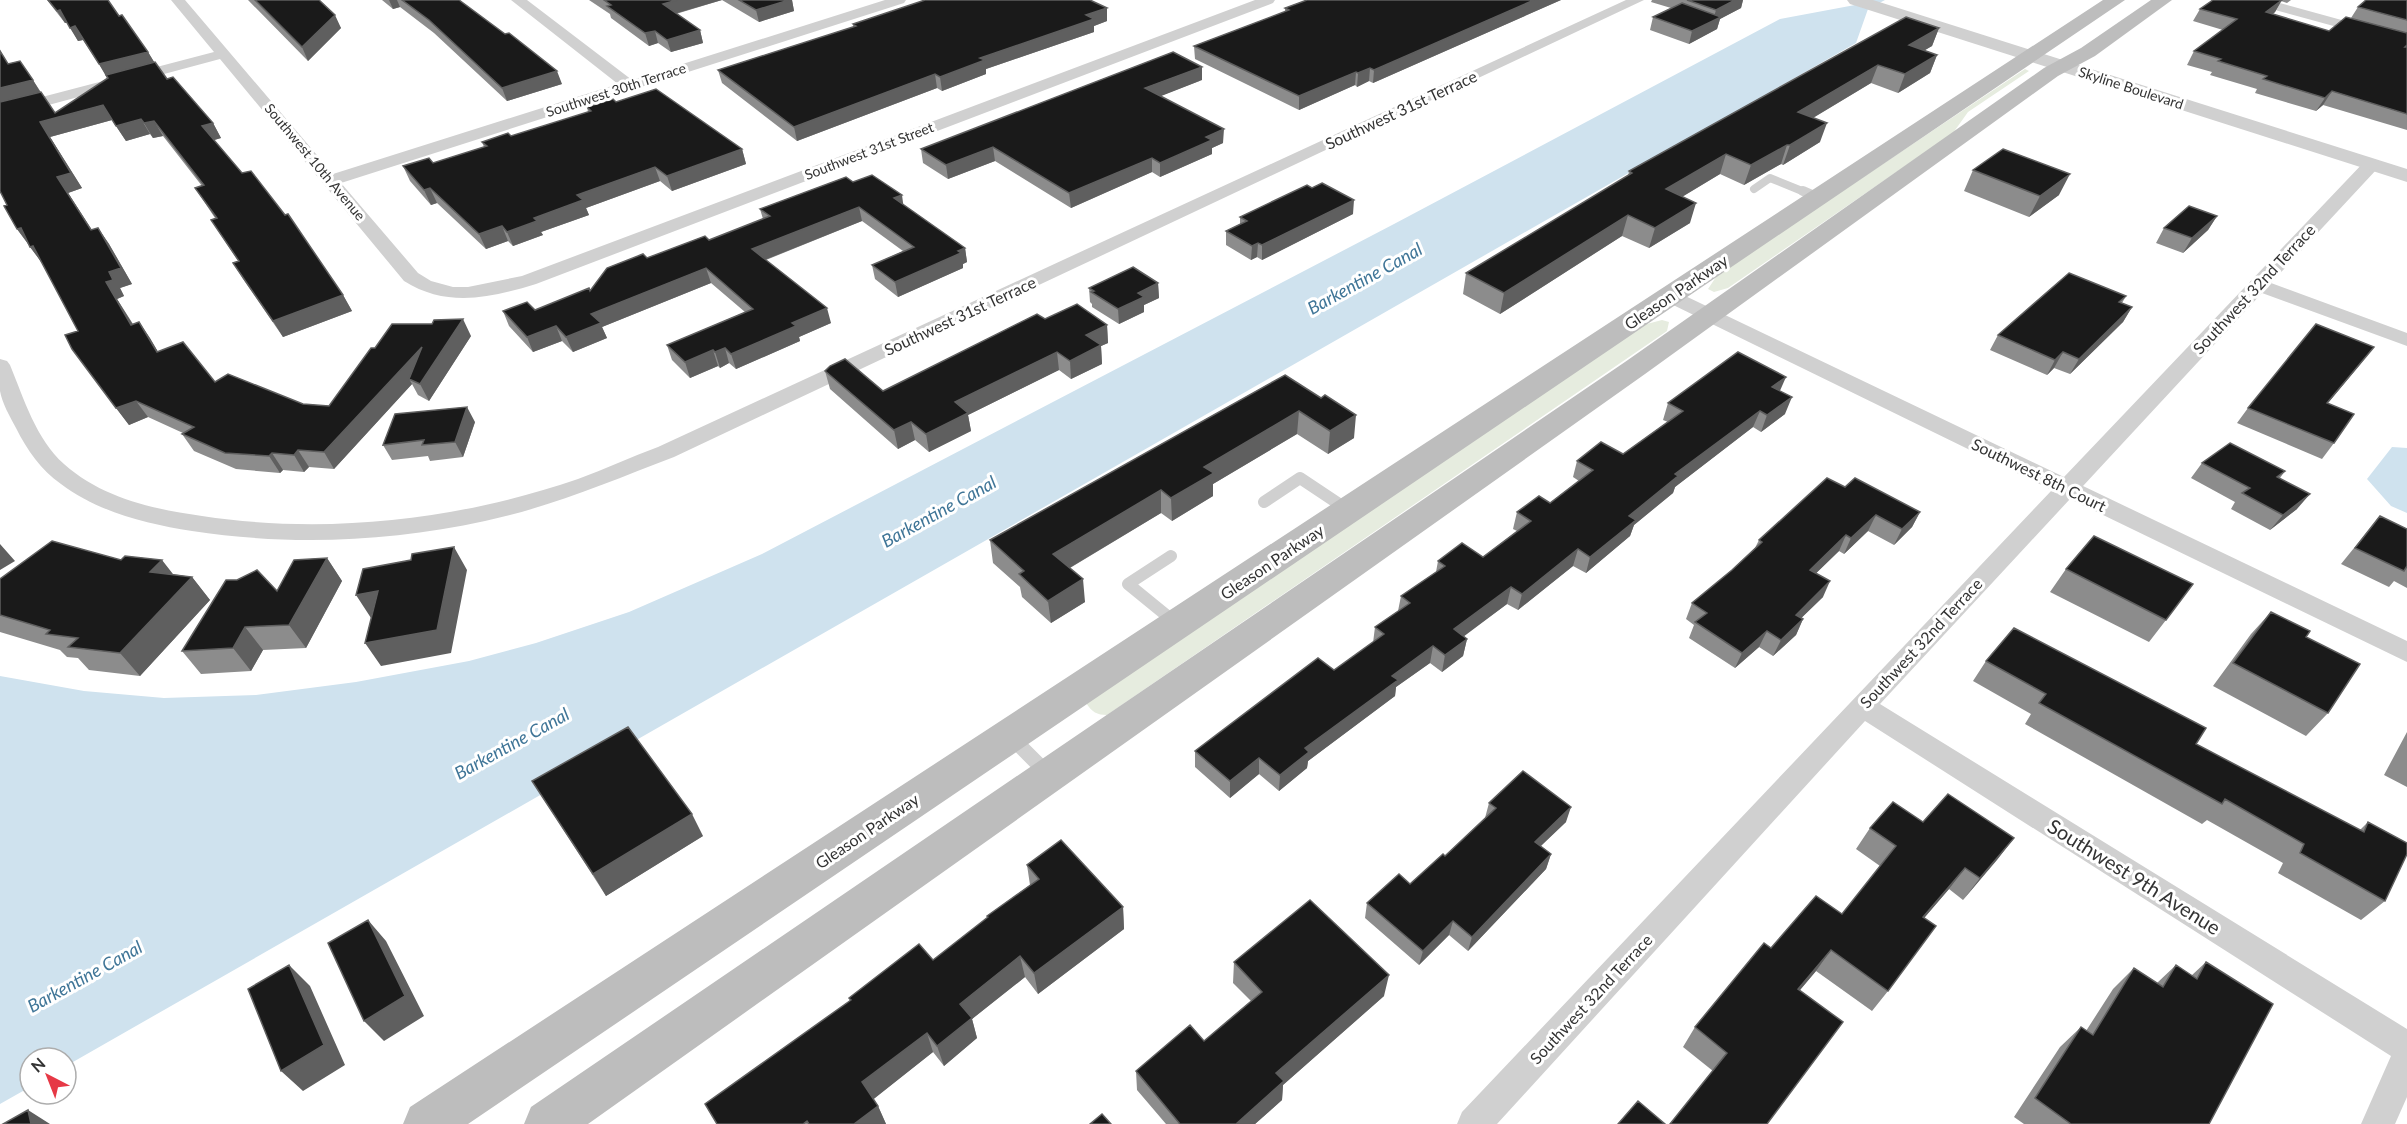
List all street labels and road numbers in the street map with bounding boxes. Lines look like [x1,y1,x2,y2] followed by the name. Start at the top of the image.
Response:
[544,59,688,120] street label: Southwest 30th Terrace
[2077,63,2186,112] street label: Skyline Boulevard
[1322,66,1480,153] street label: Southwest 31st Terrace
[261,100,369,224] street label: Southwest 10th Avenue
[802,118,936,183] street label: Southwest 31st Street
[2189,220,2319,357] street label: Southwest 32nd Terrace
[1620,250,1732,333] street label: Gleason Parkway
[881,272,1039,359] street label: Southwest 31st Terrace
[1969,434,2110,515] street label: Southwest 8th Court
[1216,520,1328,603] street label: Gleason Parkway
[1856,574,1986,711] street label: Southwest 32nd Terrace
[811,789,923,872] street label: Gleason Parkway
[2044,813,2225,939] street label: Southwest 9th Avenue
[1526,930,1656,1067] street label: Southwest 32nd Terrace

